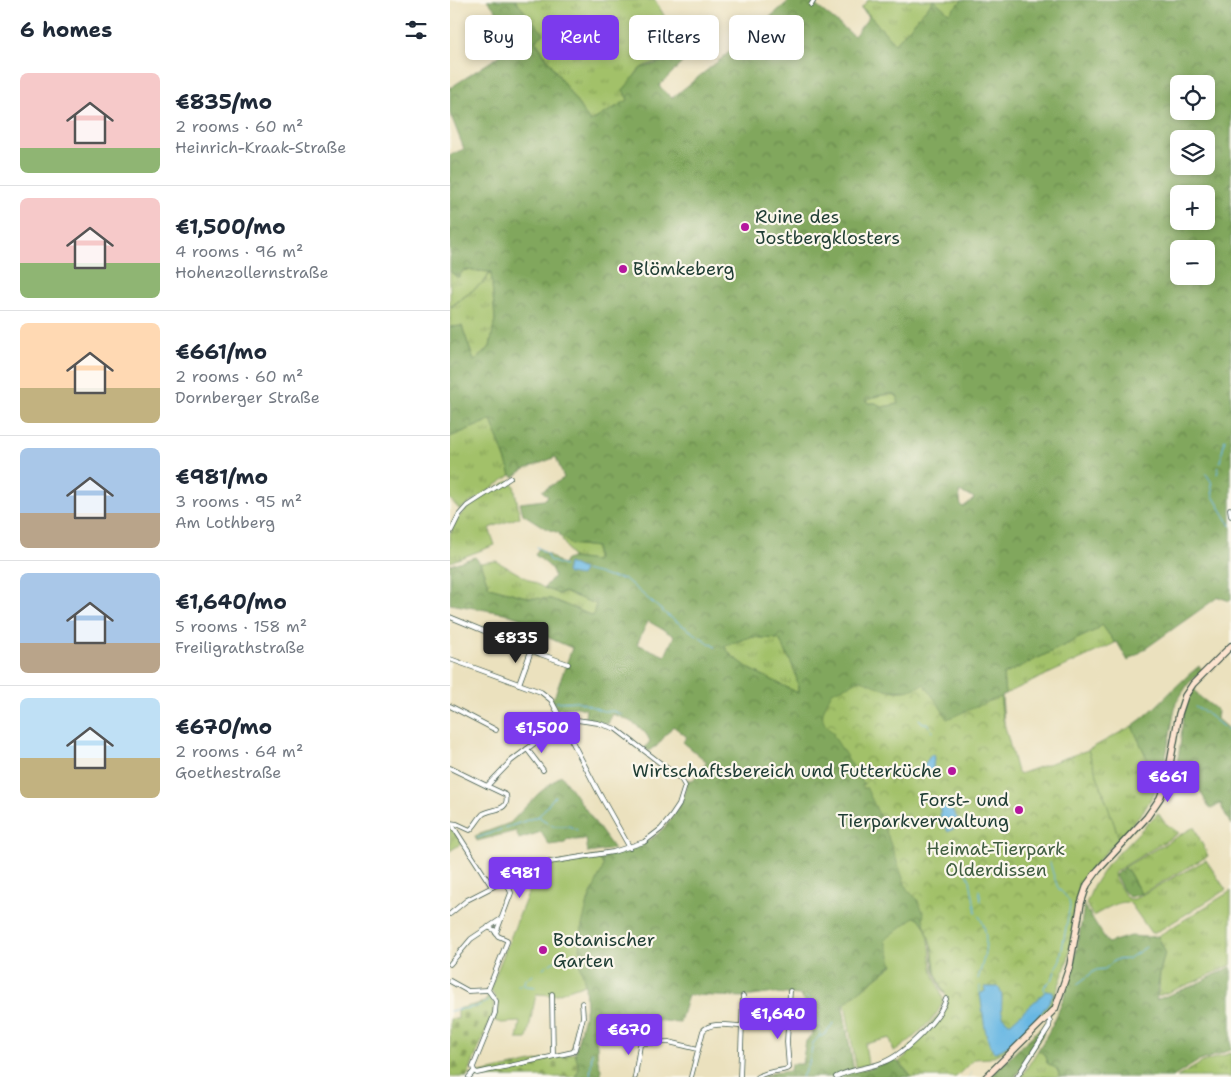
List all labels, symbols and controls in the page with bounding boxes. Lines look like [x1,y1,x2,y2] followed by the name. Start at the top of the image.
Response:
[465,15,532,60] chip: Buy
[542,15,619,60] chip: Rent
[629,15,719,60] chip: Filters
[729,15,804,60] chip: New
[20,16,112,44] text: 6 homes
[402,16,430,44] icon: filters
[1170,75,1215,285] map controls
[1170,75,1215,120] button: locate
[175,88,272,116] text: €835/mo
[60,93,120,153] icon: home
[175,116,303,137] text: 2 rooms · 60 m²
[1170,130,1215,175] button: layers
[175,137,346,158] text: Heinrich-Kraak-Straße
[1170,185,1215,230] button: +
[755,205,900,250] place label: Ruine des Jostbergklosters
[175,213,286,241] text: €1,500/mo
[60,218,120,278] icon: home
[739,221,751,233] marker: Ruine des Jostbergklosters
[1170,240,1215,285] button: −
[175,241,303,262] text: 4 rooms · 96 m²
[633,257,734,281] place label: Blömkeberg
[175,262,328,283] text: Hohenzollernstraße
[617,263,629,275] marker: Blömkeberg
[175,338,267,366] text: €661/mo
[60,343,120,403] icon: home
[175,366,303,387] text: 2 rooms · 60 m²
[175,387,320,408] text: Dornberger Straße
[175,463,268,491] text: €981/mo
[60,468,120,528] icon: home
[175,491,302,512] text: 3 rooms · 95 m²
[175,512,275,533] text: Am Lothberg
[175,588,287,616] text: €1,640/mo
[60,593,120,653] icon: home
[175,616,307,637] text: 5 rooms · 158 m²
[486,622,546,664] pin: €835
[494,627,538,648] text: €835
[175,637,305,658] text: Freiligrathstraße
[501,712,583,754] pin: €1,500
[175,713,272,741] text: €670/mo
[515,717,569,738] text: €1,500
[60,718,120,778] icon: home
[175,741,303,762] text: 2 rooms · 64 m²
[632,759,942,783] place label: Wirtschaftsbereich und Futterküche
[1138,760,1198,803] pin: €661
[175,762,281,783] text: Goethestraße
[946,765,958,777] marker: Wirtschaftsbereich und Futterküche
[1148,766,1188,787] text: €661
[837,788,1009,833] place label: Forst- und Tierparkverwaltung
[1013,804,1025,816] marker: Forst- und Tierparkverwaltung
[927,837,1065,882] park label: Heimat-Tierpark Olderdissen
[490,856,550,899] pin: €981
[500,862,540,883] text: €981
[553,928,655,973] place label: Botanischer Garten
[537,944,549,956] marker: Botanischer Garten
[737,998,819,1040] pin: €1,640
[751,1003,805,1024] text: €1,640
[599,1014,659,1056] pin: €670
[607,1019,651,1040] text: €670

